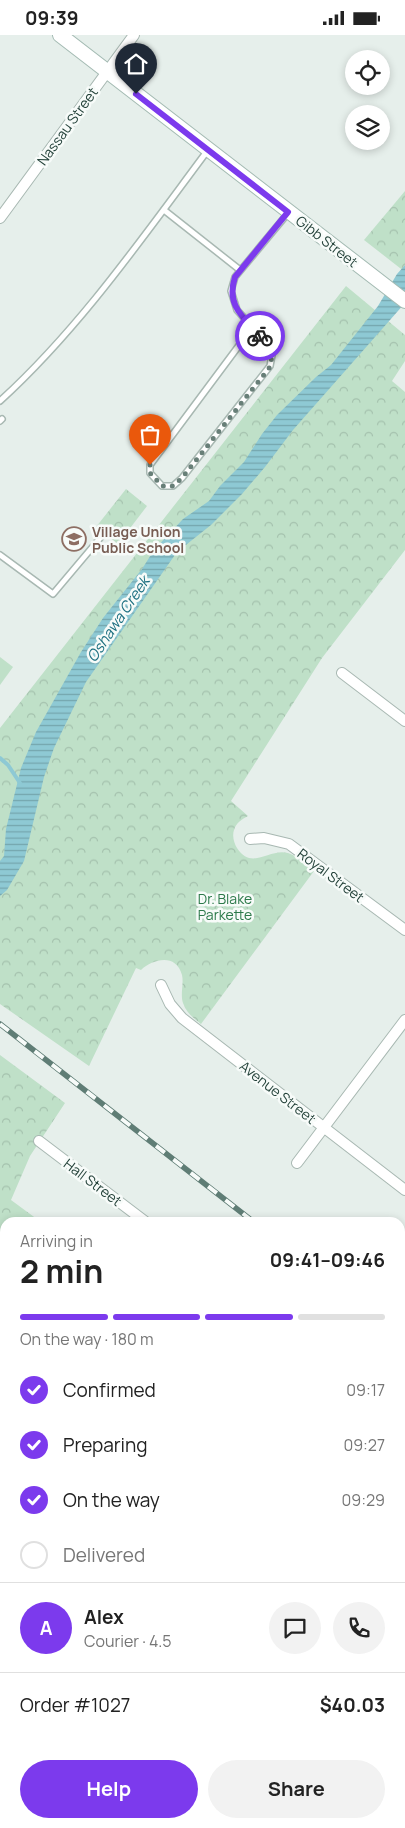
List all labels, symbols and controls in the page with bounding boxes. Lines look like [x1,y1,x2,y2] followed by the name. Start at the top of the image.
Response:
[25,5,79,31] text: 09:39
[115,43,157,94] pin
[122,50,150,78] icon: home
[345,50,390,150] map controls
[345,50,390,95] button: locate
[32,83,102,169] street label: Nassau Street
[345,105,390,150] button: layers
[292,211,362,271] street label: Gibb Street
[235,311,285,361] courier
[246,322,274,350] icon: bike
[129,414,171,465] pin
[136,421,164,449] icon: bag
[92,522,184,557] place label: Village Union Public School
[61,526,87,552] school or university icon: Village Union Public School
[82,570,156,666] water label: Oshawa Creek
[294,844,369,907] street label: Royal Street
[198,889,252,924] park label: Dr. Blake Parkette
[236,1056,320,1128] street label: Avenue Street
[60,1154,126,1210] street label: Hall Street
[20,1230,93,1252] text: Arriving in
[270,1247,385,1273] text: 09:41–09:46
[20,1249,103,1293] text: 2 min
[20,1328,153,1350] text: On the way · 180 m
[20,1376,48,1404] icon: check
[63,1377,156,1403] text: Confirmed
[346,1379,385,1401] text: 09:17
[20,1431,48,1459] icon: check
[63,1432,148,1458] text: Preparing
[343,1434,385,1456] text: 09:27
[20,1486,48,1514] icon: check
[63,1487,160,1513] text: On the way
[341,1489,385,1511] text: 09:29
[63,1542,145,1568] text: Delivered
[269,1602,321,1654] button: chat
[333,1602,385,1654] button: phone
[84,1604,124,1630] text: Alex
[40,1615,52,1641] text: A
[84,1630,171,1652] text: Courier · 4.5
[20,1692,130,1718] text: Order #1027
[320,1692,385,1718] text: $40.03
[20,1760,198,1818] button: Help
[208,1760,385,1818] button: Share

